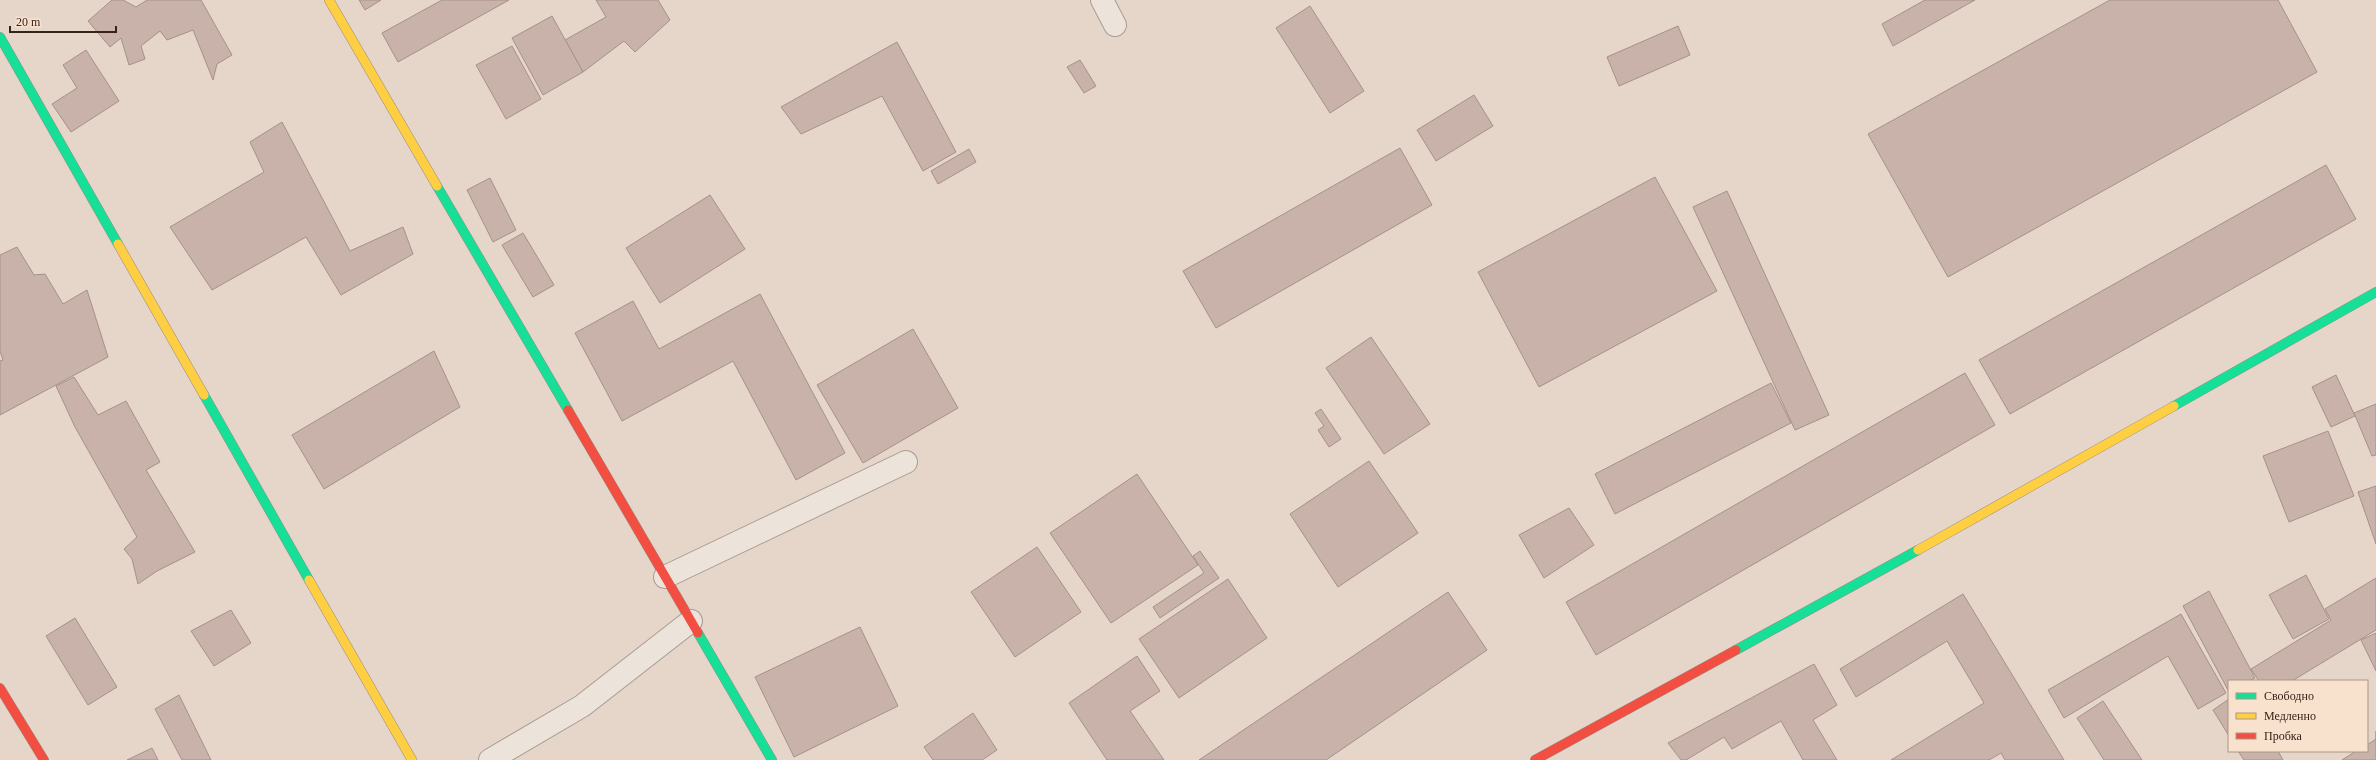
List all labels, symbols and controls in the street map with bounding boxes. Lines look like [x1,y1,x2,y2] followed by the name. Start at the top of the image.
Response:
[10,8,116,34] scale bar
[16,15,41,29] text: 20 m
[2228,680,2368,752] legend
[2264,689,2314,703] text: Свободно
[2264,709,2316,723] text: Медленно
[2264,729,2302,743] text: Пробка

